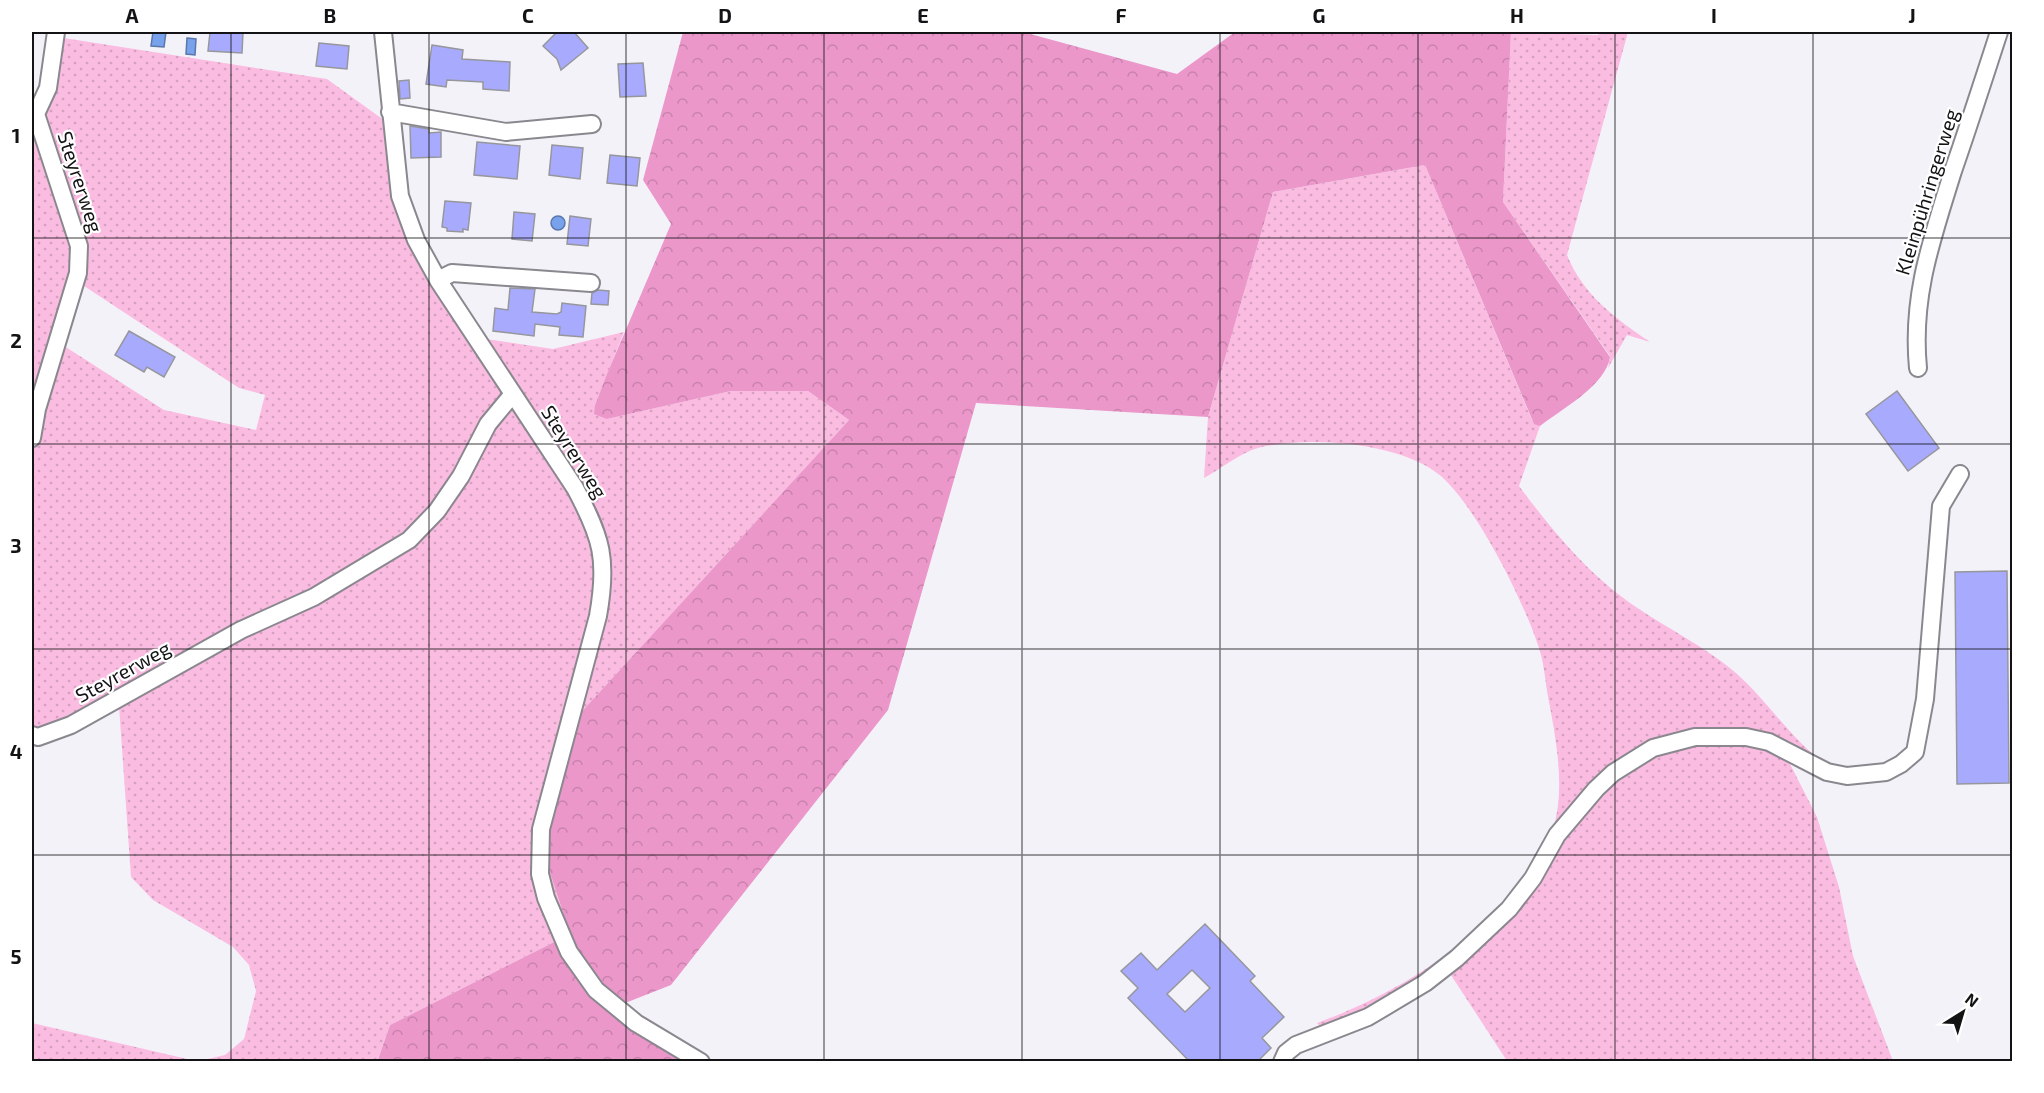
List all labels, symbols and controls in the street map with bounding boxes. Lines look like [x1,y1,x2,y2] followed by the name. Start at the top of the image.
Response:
[125,3,139,27] text: A
[324,3,336,27] text: B
[522,3,534,27] text: C
[718,3,732,27] text: D
[917,3,929,27] text: E
[1115,3,1127,27] text: F
[1313,3,1325,27] text: G
[1510,3,1524,27] text: H
[1711,3,1717,27] text: I
[1908,3,1916,27] text: J
[1889,106,1963,278] street label: Kleinpühringerweg
[12,123,20,147] text: 1
[53,128,109,235] street label: Steyrerweg
[10,328,22,352] text: 2
[537,401,613,502] street label: Steyrerweg
[10,533,22,557] text: 3
[71,635,174,707] street label: Steyrerweg
[10,739,23,763] text: 4
[10,944,22,968] text: 5
[1933,982,1993,1042] north arrow
[1962,989,1983,1011] text: N

